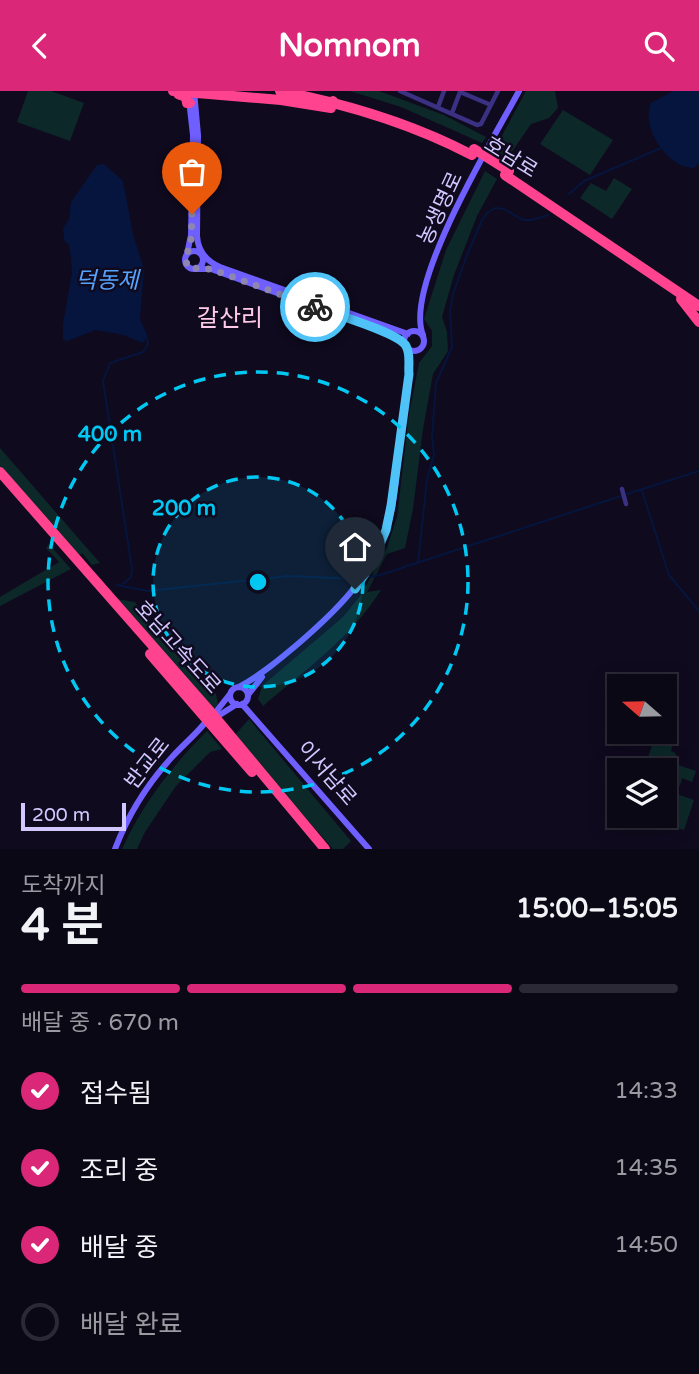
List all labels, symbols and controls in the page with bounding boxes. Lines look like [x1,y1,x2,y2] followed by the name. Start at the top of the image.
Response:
[21,27,59,65] icon: back
[278,27,421,65] text: Nomnom
[640,27,678,65] icon: search
[480,131,542,183] street label: 호남로
[162,142,222,214] pin
[173,153,211,191] icon: bag
[413,168,468,249] street label: 농생명로
[75,267,142,295] water label: 덕동제
[280,272,350,342] courier
[296,288,334,326] icon: bike
[197,304,263,333] district label: 갈산리
[78,422,142,447] text: 400 m
[152,496,216,521] text: 200 m
[325,517,385,589] pin
[336,528,374,566] icon: home
[246,570,270,594] centre of rings
[130,596,226,699] street label: 호남고속도로
[607,674,677,744] north arrow
[607,674,677,828] map controls
[120,733,175,794] street label: 반교로
[292,736,361,811] street label: 이서남로
[607,758,677,828] button: layers
[21,800,126,832] scale bar
[32,804,90,826] text: 200 m
[21,872,106,900] text: 도착까지
[516,893,678,924] text: 15:00–15:05
[21,898,104,953] text: 4 분
[21,1009,179,1037] text: 배달 중 · 670 m
[21,1072,59,1110] icon: check
[614,1077,678,1105] text: 14:33
[80,1078,152,1109] text: 접수됨
[21,1149,59,1187] icon: check
[614,1154,678,1182] text: 14:35
[80,1155,159,1186] text: 조리 중
[21,1226,59,1264] icon: check
[614,1231,678,1259] text: 14:50
[80,1232,159,1263] text: 배달 중
[80,1309,182,1340] text: 배달 완료

